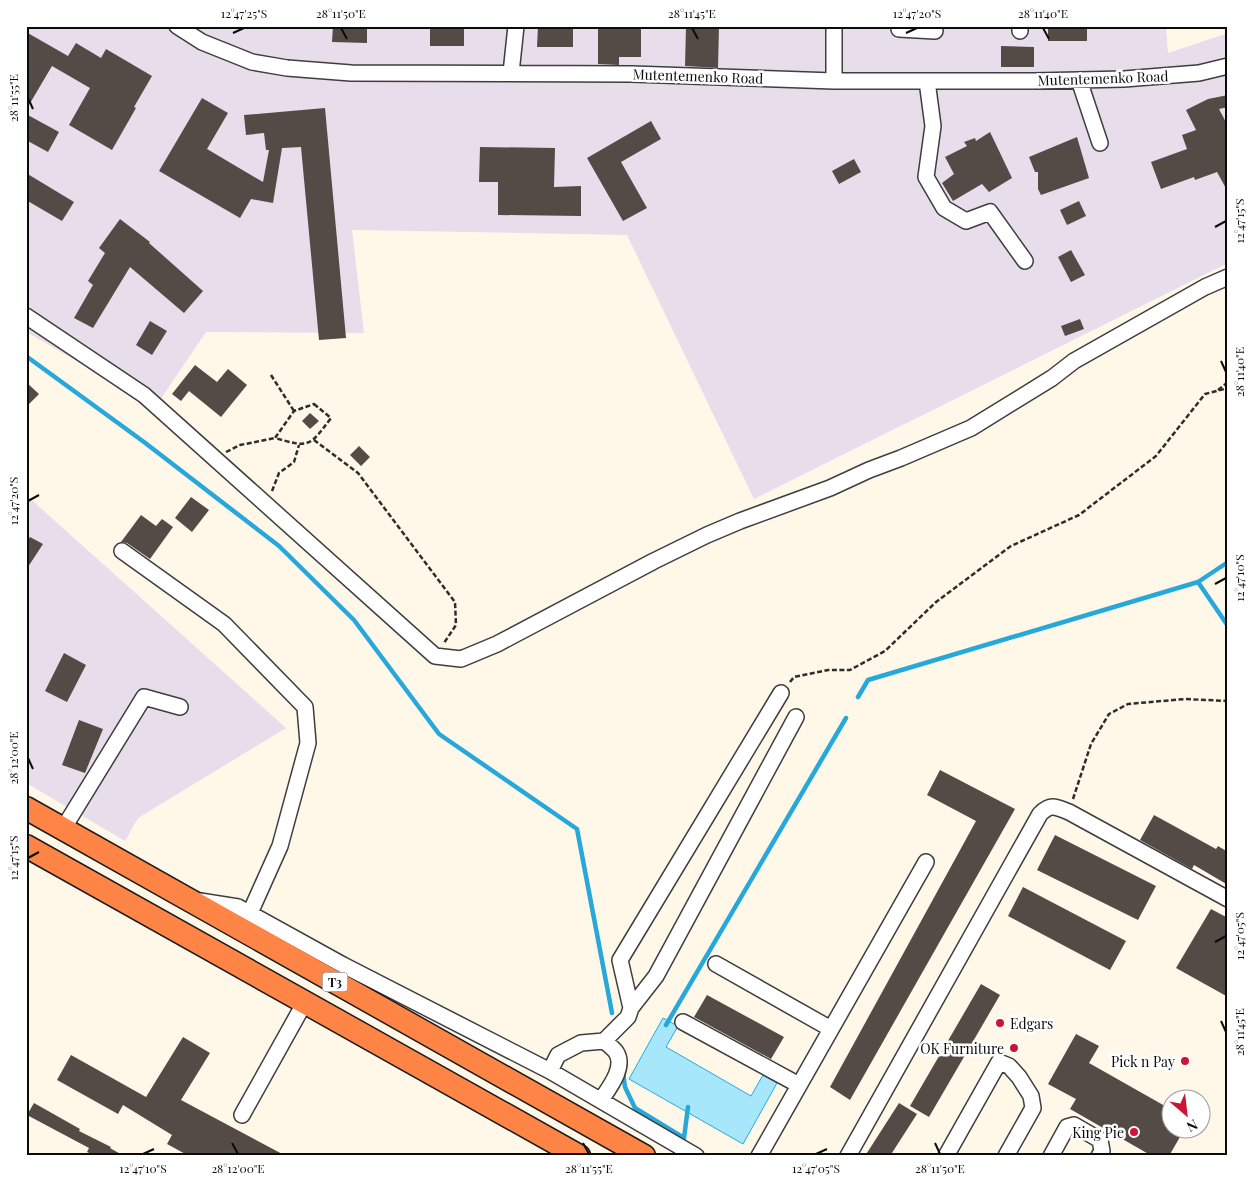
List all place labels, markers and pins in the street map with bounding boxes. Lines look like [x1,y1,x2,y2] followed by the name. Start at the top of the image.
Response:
[1010,1014,1053,1033] place label: Edgars
[994,1017,1006,1029] marker: Edgars
[920,1039,1004,1058] place label: OK Furniture
[1008,1042,1020,1054] marker: OK Furniture
[1111,1052,1175,1071] place label: Pick n Pay
[1179,1055,1191,1067] marker: Pick n Pay
[1072,1123,1124,1142] place label: King Pie
[1128,1126,1140,1138] marker: King Pie

